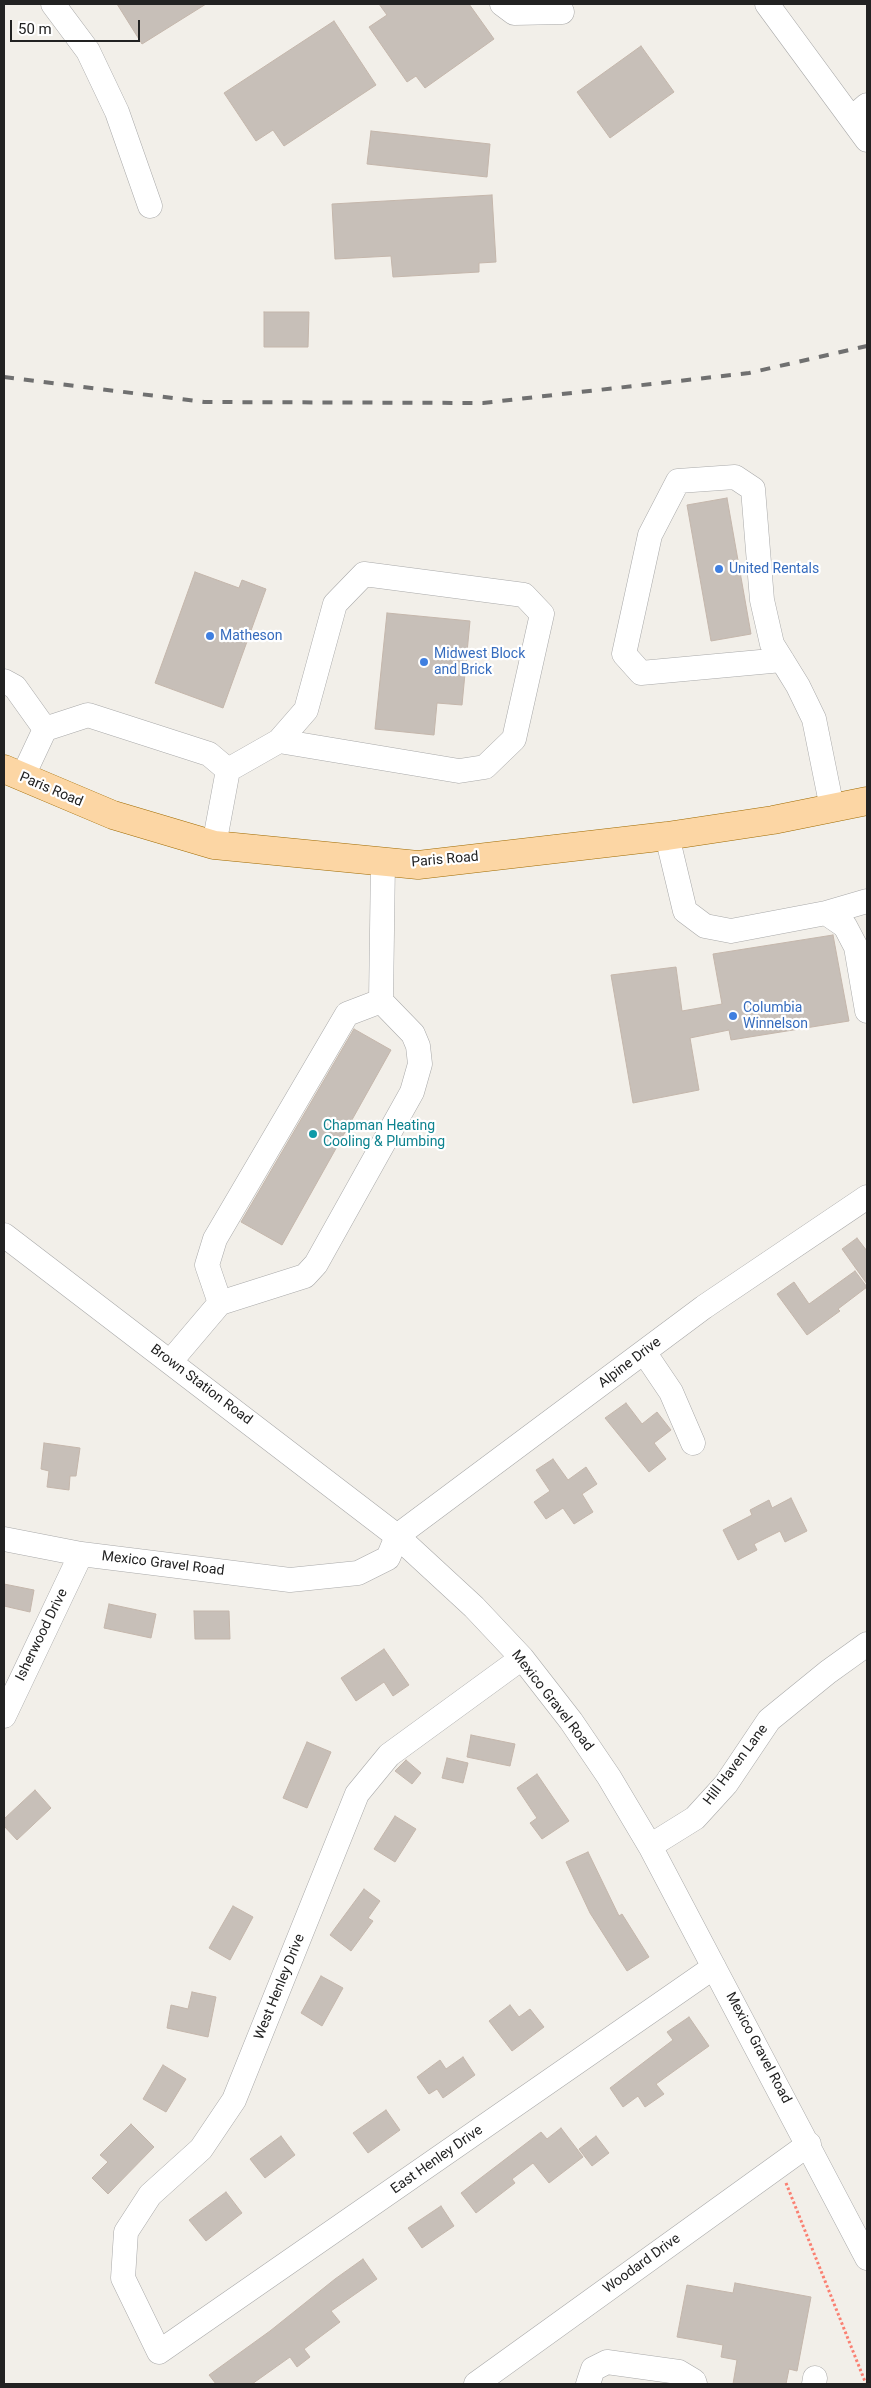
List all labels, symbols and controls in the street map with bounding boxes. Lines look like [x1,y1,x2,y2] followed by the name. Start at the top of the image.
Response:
[12,10,142,42] scale bar
[18,20,52,38] text: 50 m
[729,561,819,577] place label: United Rentals
[713,563,725,575] marker: United Rentals
[220,628,282,644] place label: Matheson
[204,630,216,642] marker: Matheson
[434,646,525,679] place label: Midwest Block and Brick
[418,656,430,668] marker: Midwest Block and Brick
[17,769,85,811] street label: Paris Road
[411,849,479,871] street label: Paris Road
[743,1000,808,1032] place label: Columbia Winnelson
[727,1010,739,1022] marker: Columbia Winnelson
[323,1118,445,1150] place label: Chapman Heating Cooling & Plumbing
[307,1128,319,1140] marker: Chapman Heating Cooling & Plumbing
[595,1334,665,1392] street label: Alpine Drive
[147,1341,255,1429] street label: Brown Station Road
[101,1548,225,1580] street label: Mexico Gravel Road
[12,1586,72,1684] street label: Isherwood Drive
[507,1647,597,1755] street label: Mexico Gravel Road
[700,1721,772,1809] street label: Hill Haven Lane
[251,1932,309,2042] street label: West Henley Drive
[722,1990,794,2106] street label: Mexico Gravel Road
[388,2122,486,2198] street label: East Henley Drive
[600,2230,684,2298] street label: Woodard Drive

